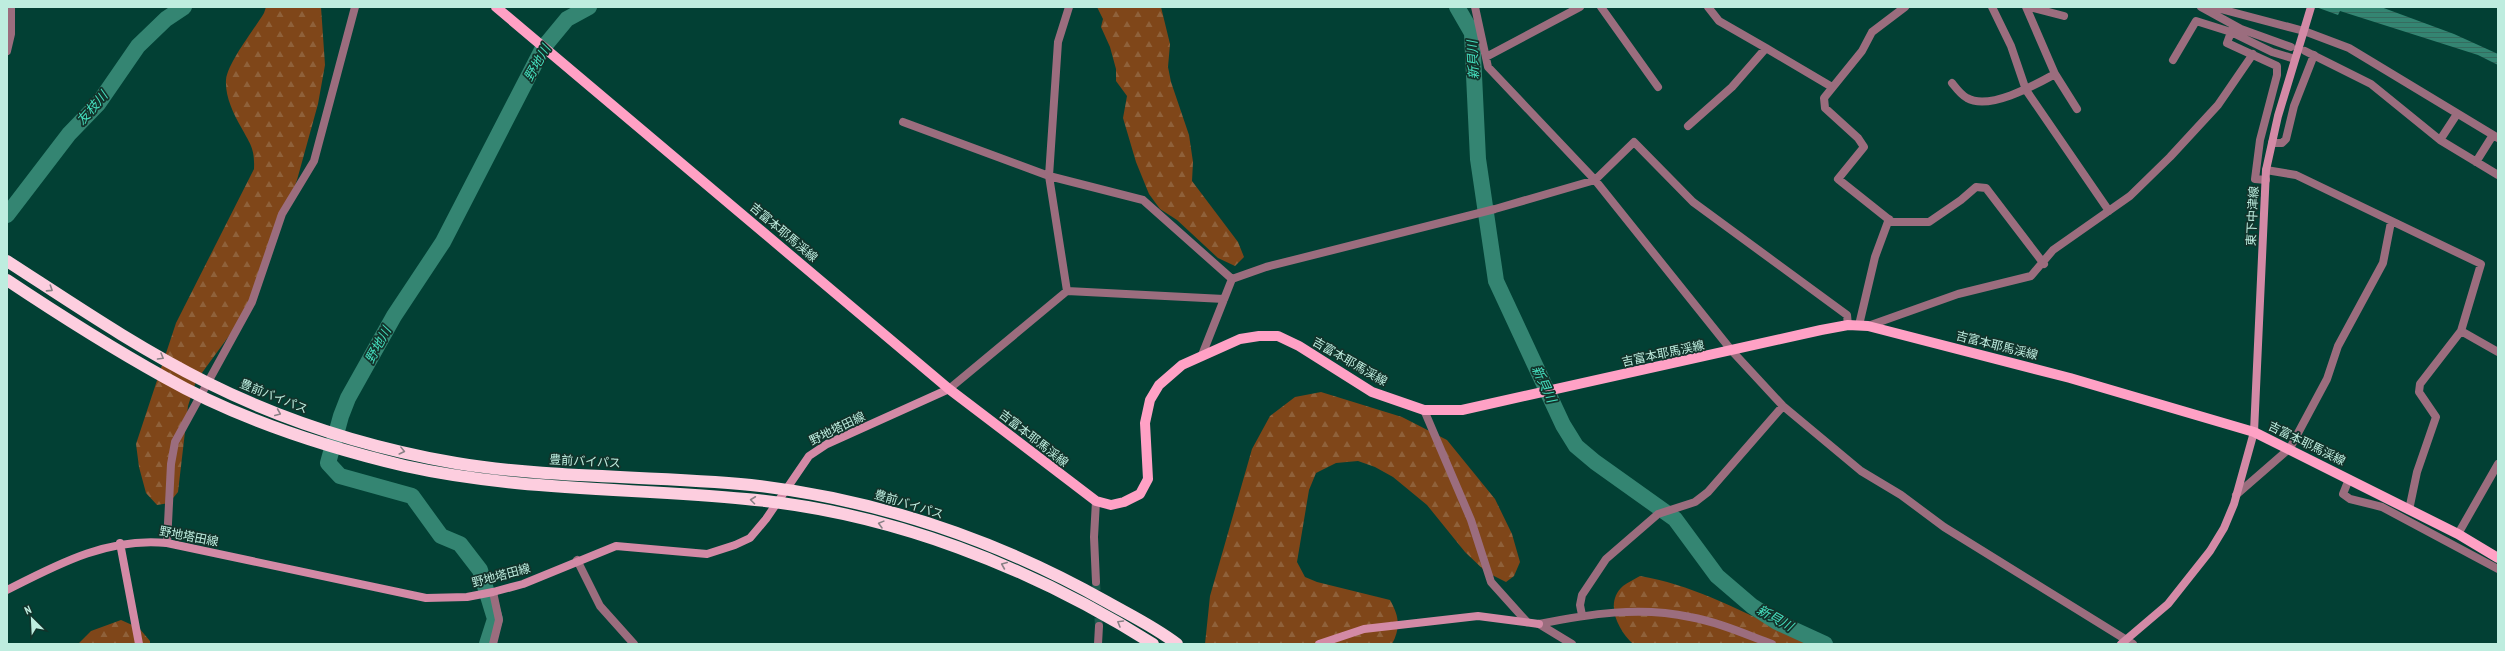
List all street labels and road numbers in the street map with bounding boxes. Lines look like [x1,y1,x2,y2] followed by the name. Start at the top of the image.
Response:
[2243,186,2261,246] street label: 東下中津線
[747,199,821,265] street label: 吉富本耶馬渓線
[1954,328,2040,362] street label: 吉富本耶馬渓線
[1310,334,1390,388] street label: 吉富本耶馬渓線
[1620,337,1706,369] street label: 吉富本耶馬渓線
[238,376,310,416] street label: 豊前バイパス
[996,406,1072,470] street label: 吉富本耶馬渓線
[807,408,867,448] street label: 野地塔田線
[2266,418,2348,468] street label: 吉富本耶馬渓線
[549,452,621,470] street label: 豊前バイパス
[872,486,946,522] street label: 豊前バイパス
[158,523,220,549] street label: 野地塔田線
[470,560,532,590] street label: 野地塔田線

